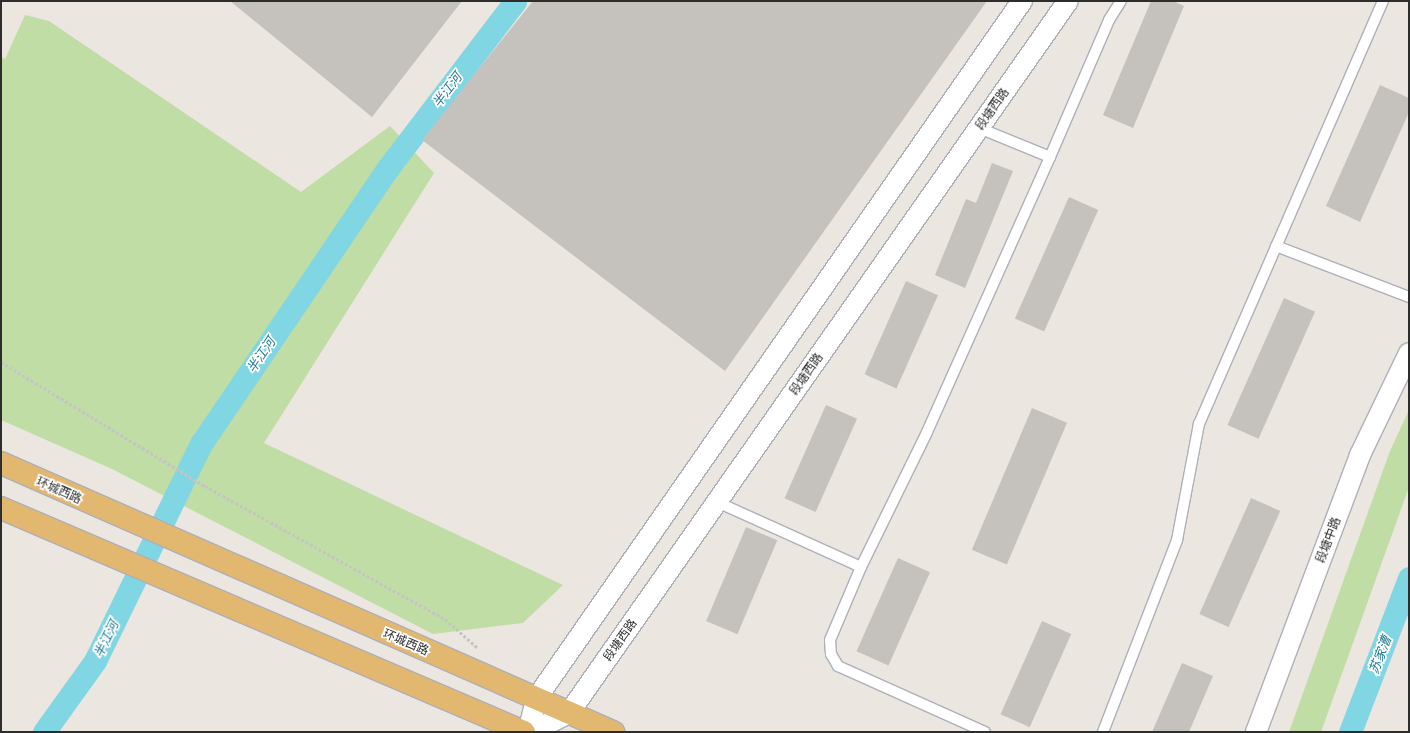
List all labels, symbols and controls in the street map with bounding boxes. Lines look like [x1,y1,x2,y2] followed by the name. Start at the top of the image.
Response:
[429,70,465,110] water label: 半江河
[972,85,1012,133] street label: 段塘西路
[244,334,278,376] water label: 半江河
[786,350,826,398] street label: 段塘西路
[34,474,84,506] street label: 环城西路
[1313,515,1343,565] street label: 段塘中路
[600,616,640,664] street label: 段塘西路
[90,618,122,660] water label: 半江河
[381,626,431,658] street label: 环城西路
[1366,634,1394,676] water label: 苏家漕

